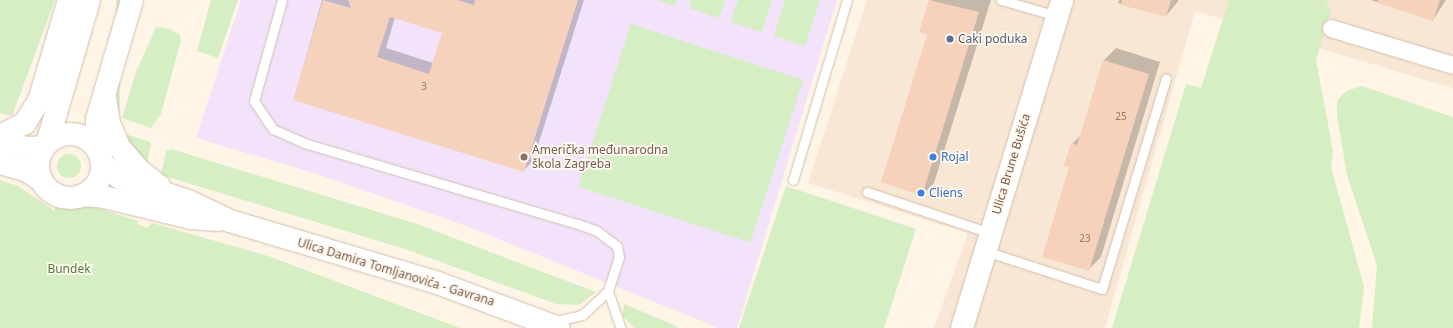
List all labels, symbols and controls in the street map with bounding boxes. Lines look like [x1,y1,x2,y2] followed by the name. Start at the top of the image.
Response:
[958,32,1028,46] place label: Caki poduka
[945,34,955,44] marker: Caki poduka
[421,81,427,93] house number: 3
[1115,111,1127,123] house number: 25
[989,112,1033,216] street label: Ulica Brune Bušića
[532,143,668,171] place label: Američka međunarodna škola Zagreba
[941,150,969,164] place label: Rojal
[519,152,529,162] marker: Američka međunarodna škola Zagreba
[928,152,938,162] marker: Rojal
[929,186,963,200] place label: Cliens
[916,188,926,198] marker: Cliens
[1079,233,1091,245] house number: 23
[296,235,496,309] street label: Ulica Damira Tomljanovića - Gavrana
[47,262,91,276] park label: Bundek

